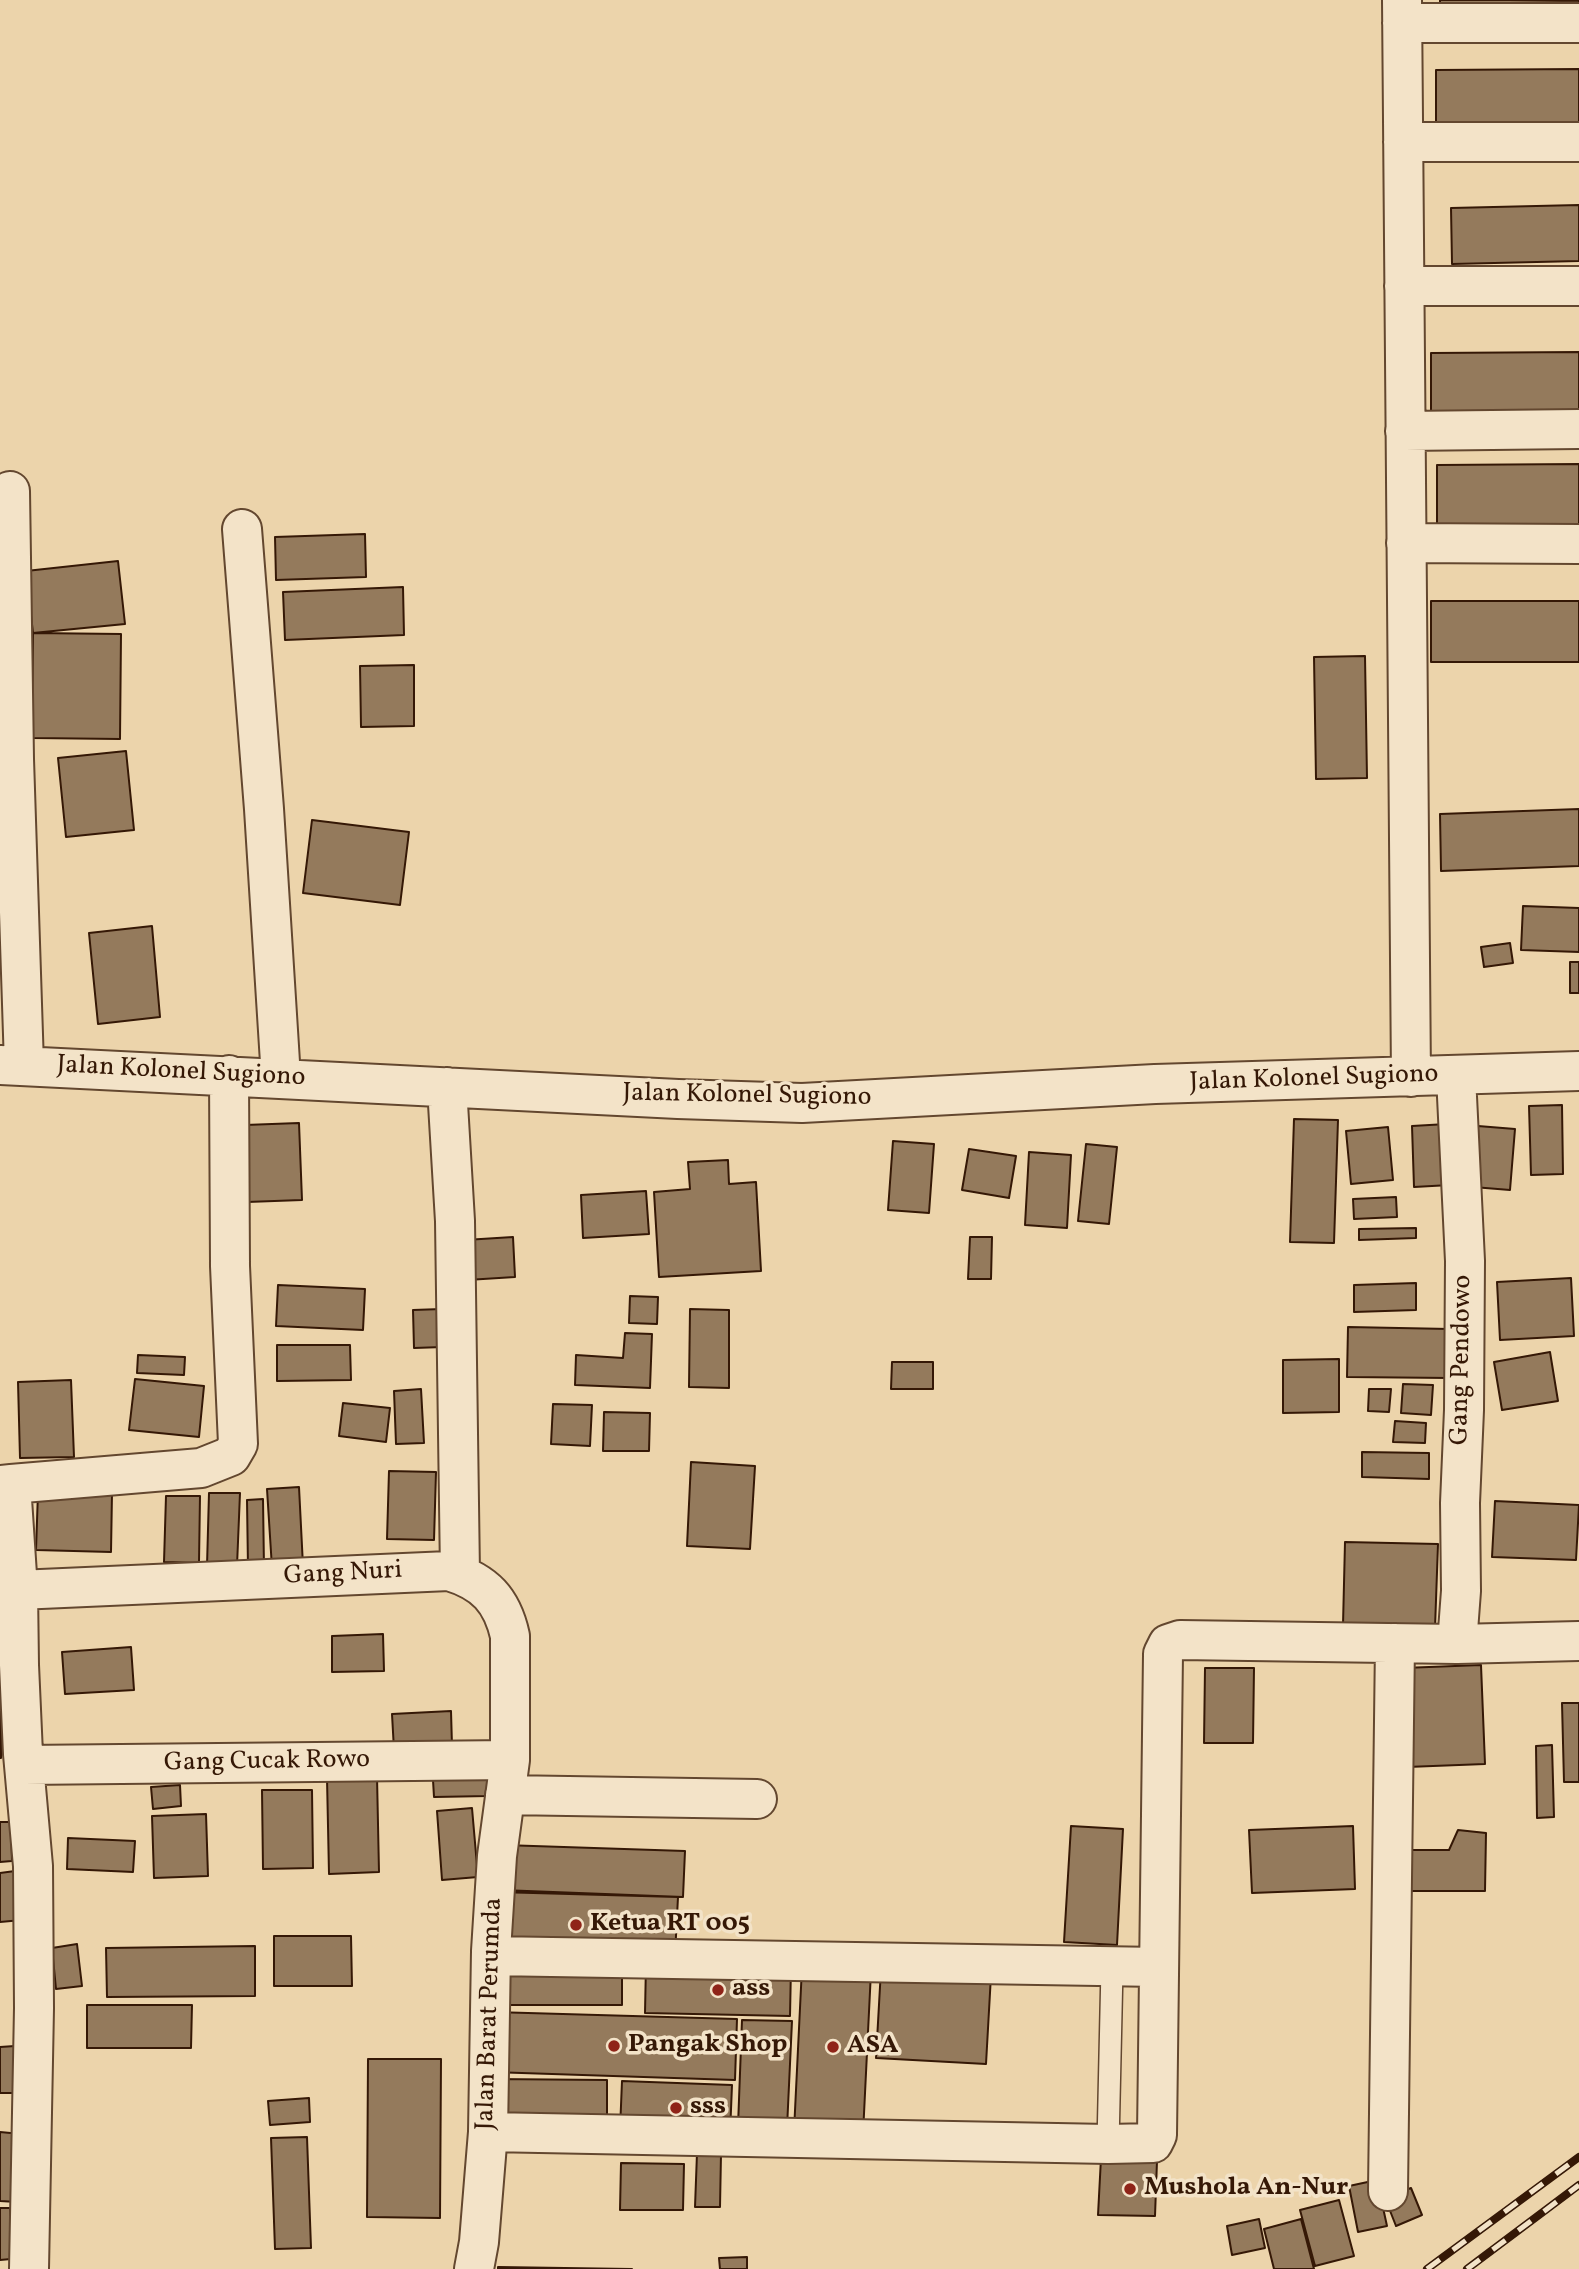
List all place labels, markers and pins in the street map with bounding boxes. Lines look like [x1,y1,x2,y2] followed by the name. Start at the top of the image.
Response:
[590,1909,750,1941] place label: Ketua RT 005
[568,1917,584,1933] marker: Ketua RT 005
[732,1974,770,2006] place label: ass
[710,1982,726,1998] marker: ass
[628,2030,787,2062] place label: Pangak Shop
[847,2031,898,2063] place label: ASA
[606,2038,622,2054] marker: Pangak Shop
[825,2039,841,2055] marker: ASA
[690,2092,726,2124] place label: sss
[668,2100,684,2116] marker: sss
[1144,2173,1348,2205] place label: Mushola An-Nur
[1122,2181,1138,2197] marker: Mushola An-Nur

